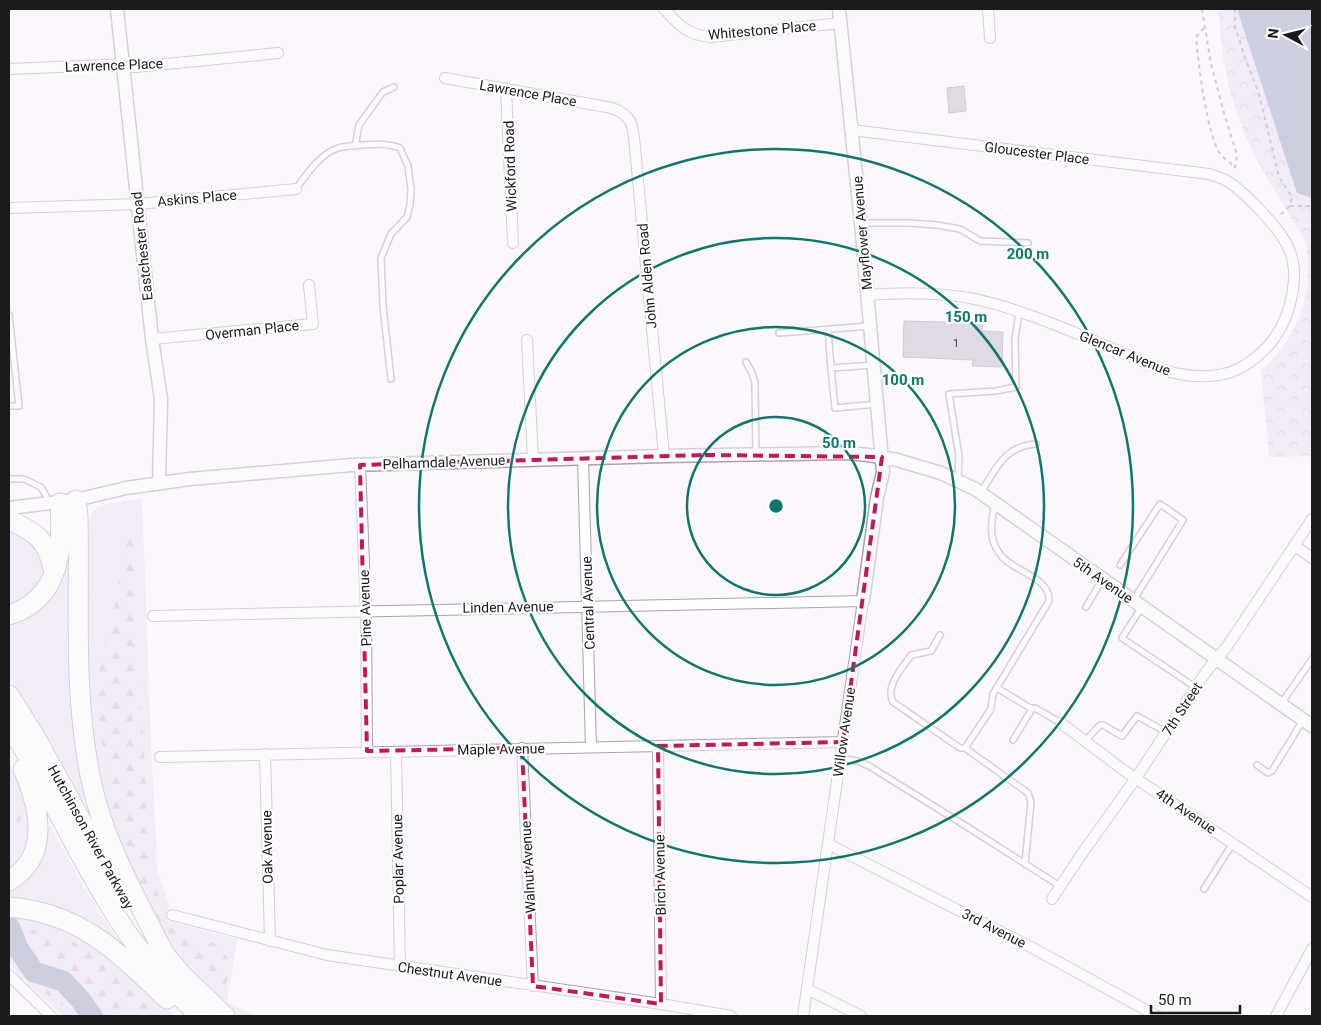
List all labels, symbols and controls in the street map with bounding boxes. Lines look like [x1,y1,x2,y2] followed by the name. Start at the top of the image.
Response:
[1261,10,1311,60] north arrow
[707,17,817,43] street label: Whitestone Place
[1265,28,1282,39] text: N
[65,55,163,75] street label: Lawrence Place
[478,77,578,109] street label: Lawrence Place
[500,120,520,212] street label: Wickford Road
[984,139,1090,167] street label: Gloucester Place
[849,175,875,291] street label: Mayflower Avenue
[157,187,237,209] street label: Askins Place
[128,191,156,301] street label: Eastchester Road
[634,223,660,329] street label: John Alden Road
[1007,245,1049,263] text: 200 m
[945,308,987,326] text: 150 m
[204,317,300,343] street label: Overman Place
[1077,327,1173,379] street label: Glencar Avenue
[953,337,959,350] house number: 1
[882,371,924,389] text: 100 m
[822,434,856,452] text: 50 m
[382,452,506,472] street label: Pelhamdale Avenue
[767,497,785,515] centre of rings
[1070,554,1136,606] street label: 5th Avenue
[578,556,598,650] street label: Central Avenue
[356,569,374,647] street label: Pine Avenue
[462,598,554,616] street label: Linden Avenue
[1159,679,1205,739] street label: 7th Street
[830,686,858,778] street label: Willow Avenue
[457,740,545,758] street label: Maple Avenue
[45,762,137,912] street label: Hutchinson River Parkway
[1153,785,1219,837] street label: 4th Avenue
[258,810,276,884] street label: Oak Avenue
[389,814,407,904] street label: Poplar Avenue
[518,820,538,914] street label: Walnut Avenue
[651,834,669,916] street label: Birch Avenue
[959,905,1029,951] street label: 3rd Avenue
[397,959,503,989] street label: Chestnut Avenue
[1151,982,1240,1014] scale bar
[1158,991,1192,1009] text: 50 m

